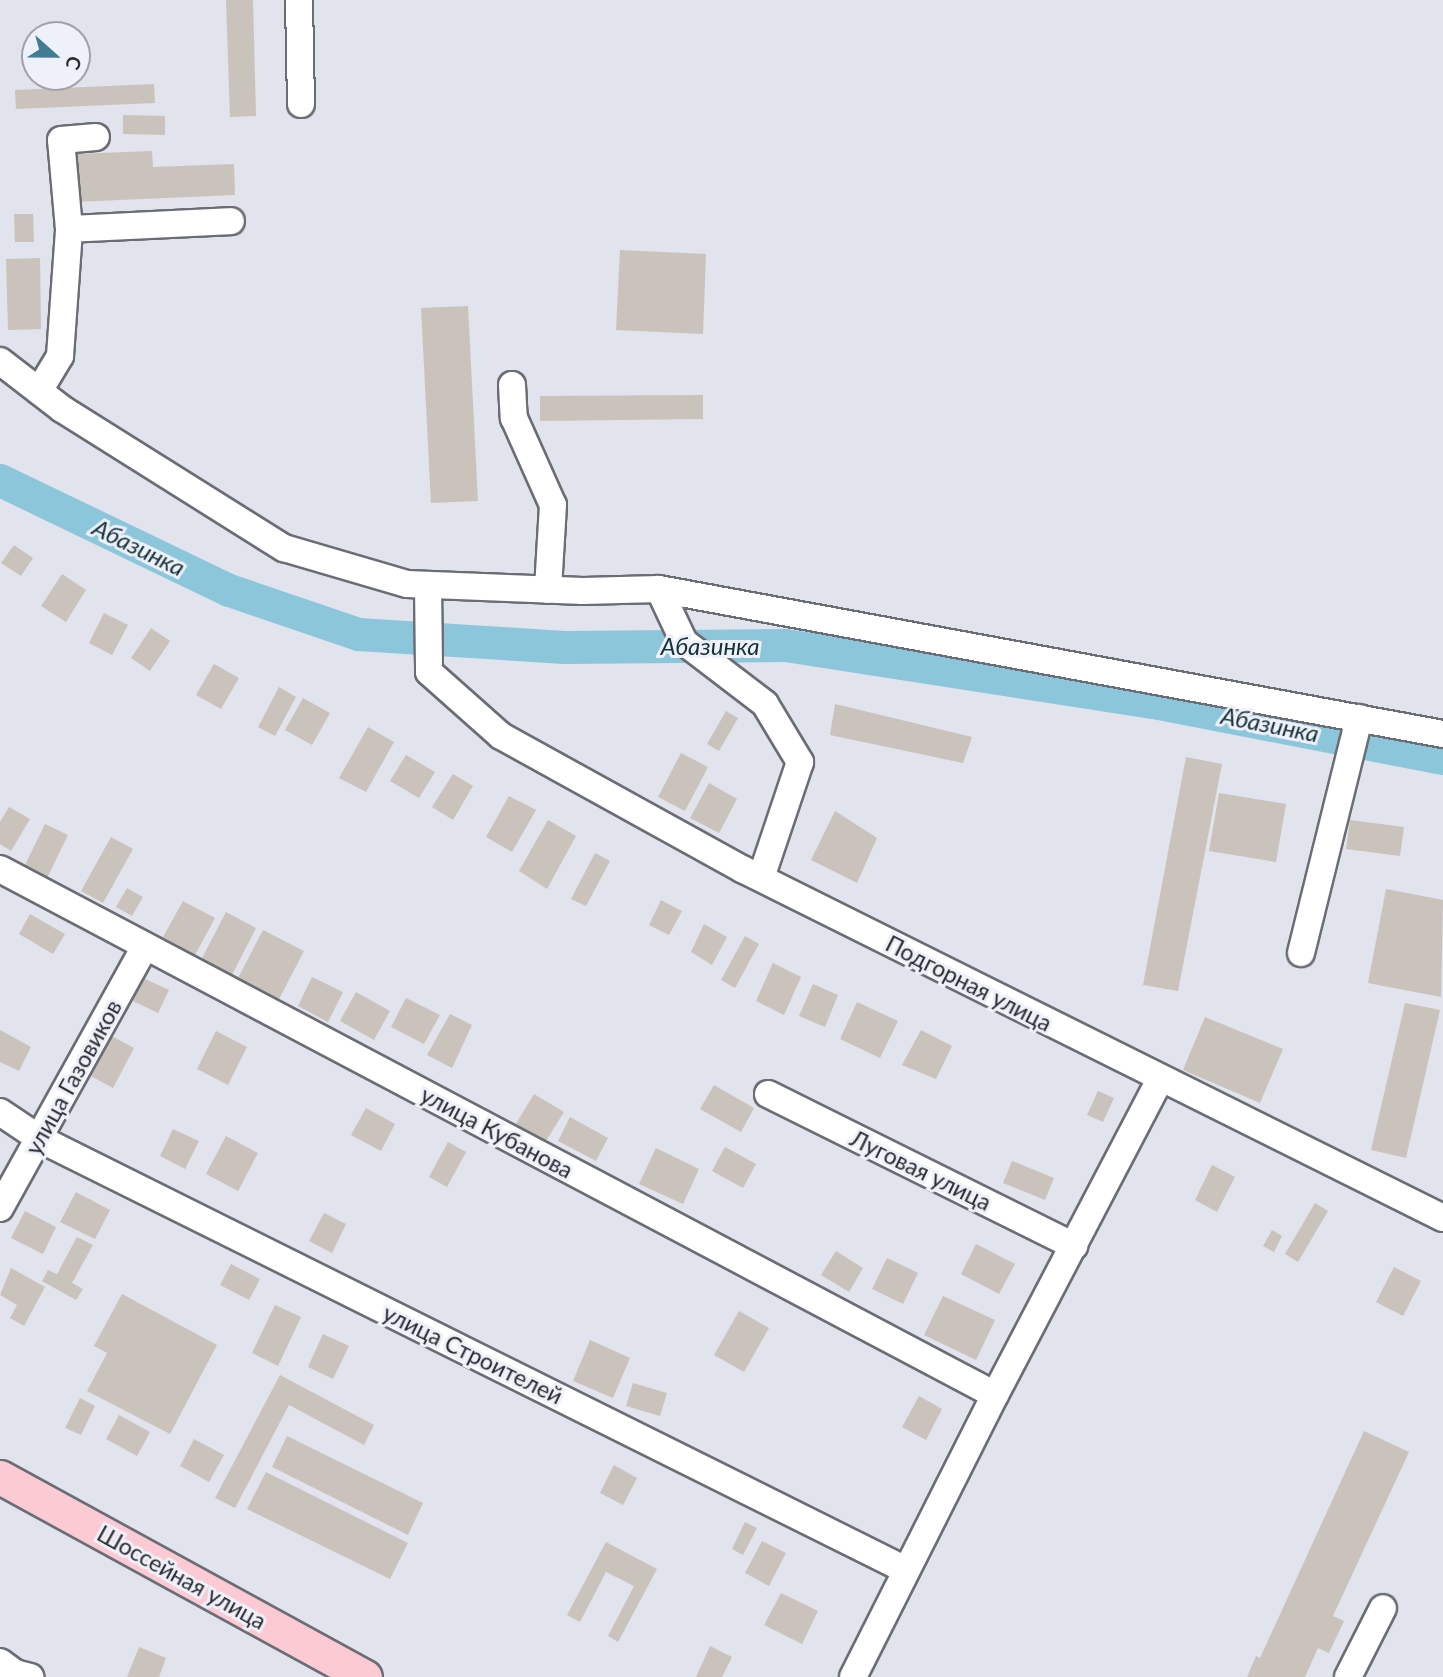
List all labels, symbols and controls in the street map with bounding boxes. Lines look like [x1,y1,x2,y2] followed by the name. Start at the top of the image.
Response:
[21,21,91,91] north arrow
[61,53,87,73] text: С
[88,512,190,582] water label: Абазинка
[660,632,760,660] water label: Абазинка
[1219,700,1321,748] water label: Абазинка
[881,929,1057,1037] street label: Подгорная улица
[19,995,127,1159] street label: улица Газовиков
[416,1080,578,1184] street label: улица Кубанова
[846,1124,996,1216] street label: Луговая улица
[379,1299,567,1409] street label: улица Строителей
[93,1519,271,1635] street label: Шоссейная улица

